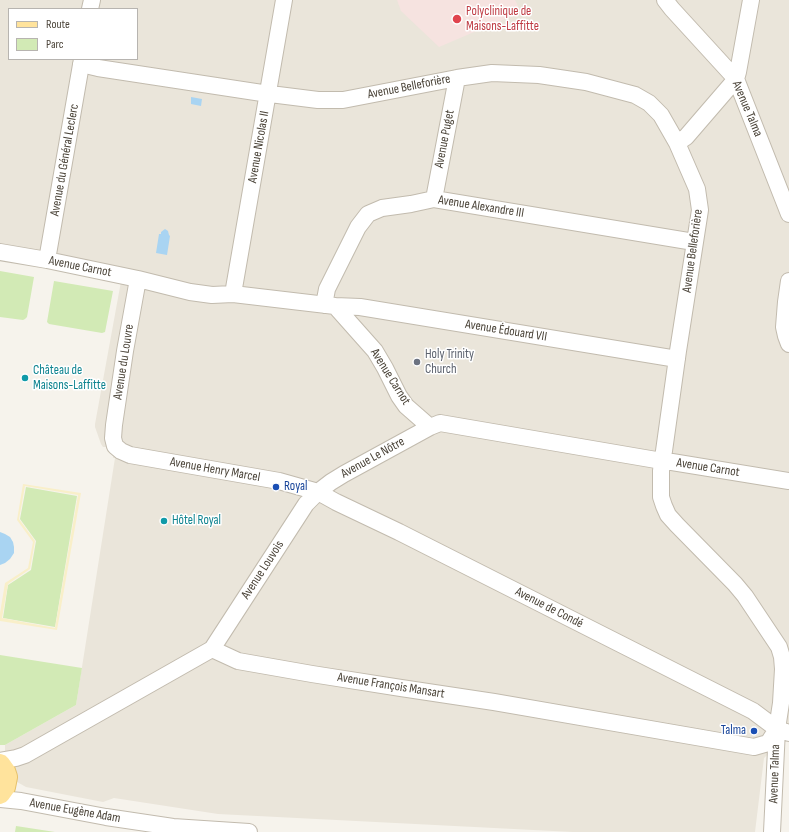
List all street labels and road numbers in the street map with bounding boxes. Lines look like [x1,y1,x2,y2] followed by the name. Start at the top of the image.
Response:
[366,71,452,103] street label: Avenue Belleforière
[728,79,766,139] street label: Avenue Talma
[47,103,83,217] street label: Avenue du Général Leclerc
[432,109,458,169] street label: Avenue Puget
[245,110,273,184] street label: Avenue Nicolas II
[437,193,525,221] street label: Avenue Alexandre III
[679,208,707,294] street label: Avenue Belleforière
[47,253,113,281] street label: Avenue Carnot
[464,317,548,345] street label: Avenue Édouard VII
[110,323,138,401] street label: Avenue du Louvre
[367,346,413,408] street label: Avenue Carnot
[338,434,408,482] street label: Avenue Le Nôtre
[169,454,261,486] street label: Avenue Henry Marcel
[675,455,741,481] street label: Avenue Carnot
[238,538,288,602] street label: Avenue Louvois
[512,584,586,632] street label: Avenue de Condé
[336,670,446,702] street label: Avenue François Mansart
[766,744,784,804] street label: Avenue Talma
[28,795,122,827] street label: Avenue Eugène Adam

